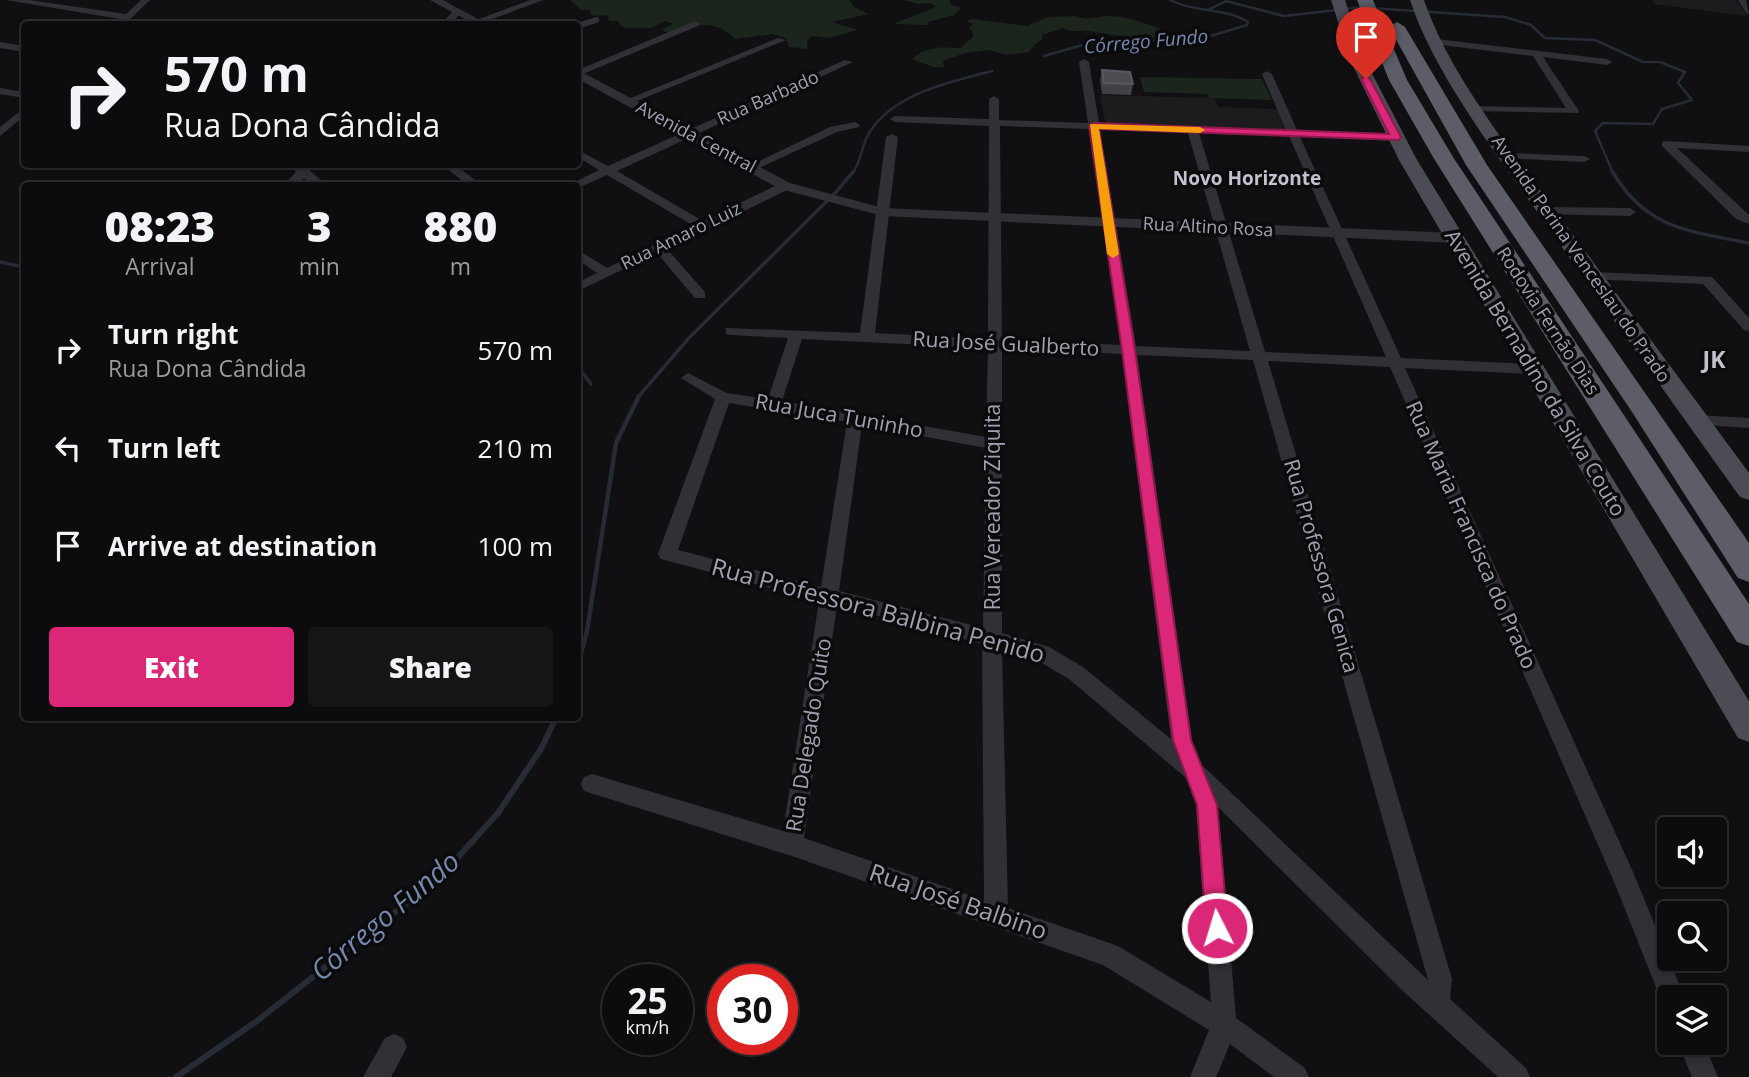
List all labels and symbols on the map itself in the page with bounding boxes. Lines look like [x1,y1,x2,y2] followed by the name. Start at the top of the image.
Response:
[1336,7,1396,79] pin
[1083,23,1209,59] water label: Córrego Fundo
[713,64,822,130] street label: Rua Barbado
[632,94,761,178] street label: Avenida Central
[1487,130,1677,387] street label: Avenida Perina Venceslau do Prado
[1173,165,1321,191] district label: Novo Horizonte
[616,196,745,275] street label: Rua Amaro Luiz
[1142,211,1274,241] street label: Rua Altino Rosa
[1439,224,1633,521] street label: Avenida Bernadino da Silva Couto
[1492,242,1606,399] street label: Rodovia Fernão Dias
[912,324,1100,362] street label: Rua José Gualberto
[1701,343,1726,375] district label: JK
[753,386,925,444] street label: Rua Juca Tuninho
[1400,396,1544,673] street label: Rua Maria Francisca do Prado
[978,404,1006,610] street label: Rua Vereador Ziquita
[1278,456,1366,676] street label: Rua Professora Genica
[708,549,1049,670] street label: Rua Professora Balbina Penido
[779,636,837,834] street label: Rua Delegado Quito
[302,842,467,989] water label: Córrego Fundo
[865,855,1052,946] street label: Rua José Balbino
[1180,891,1254,965] position arrow
[707,964,798,1055] speed limit sign: 30

